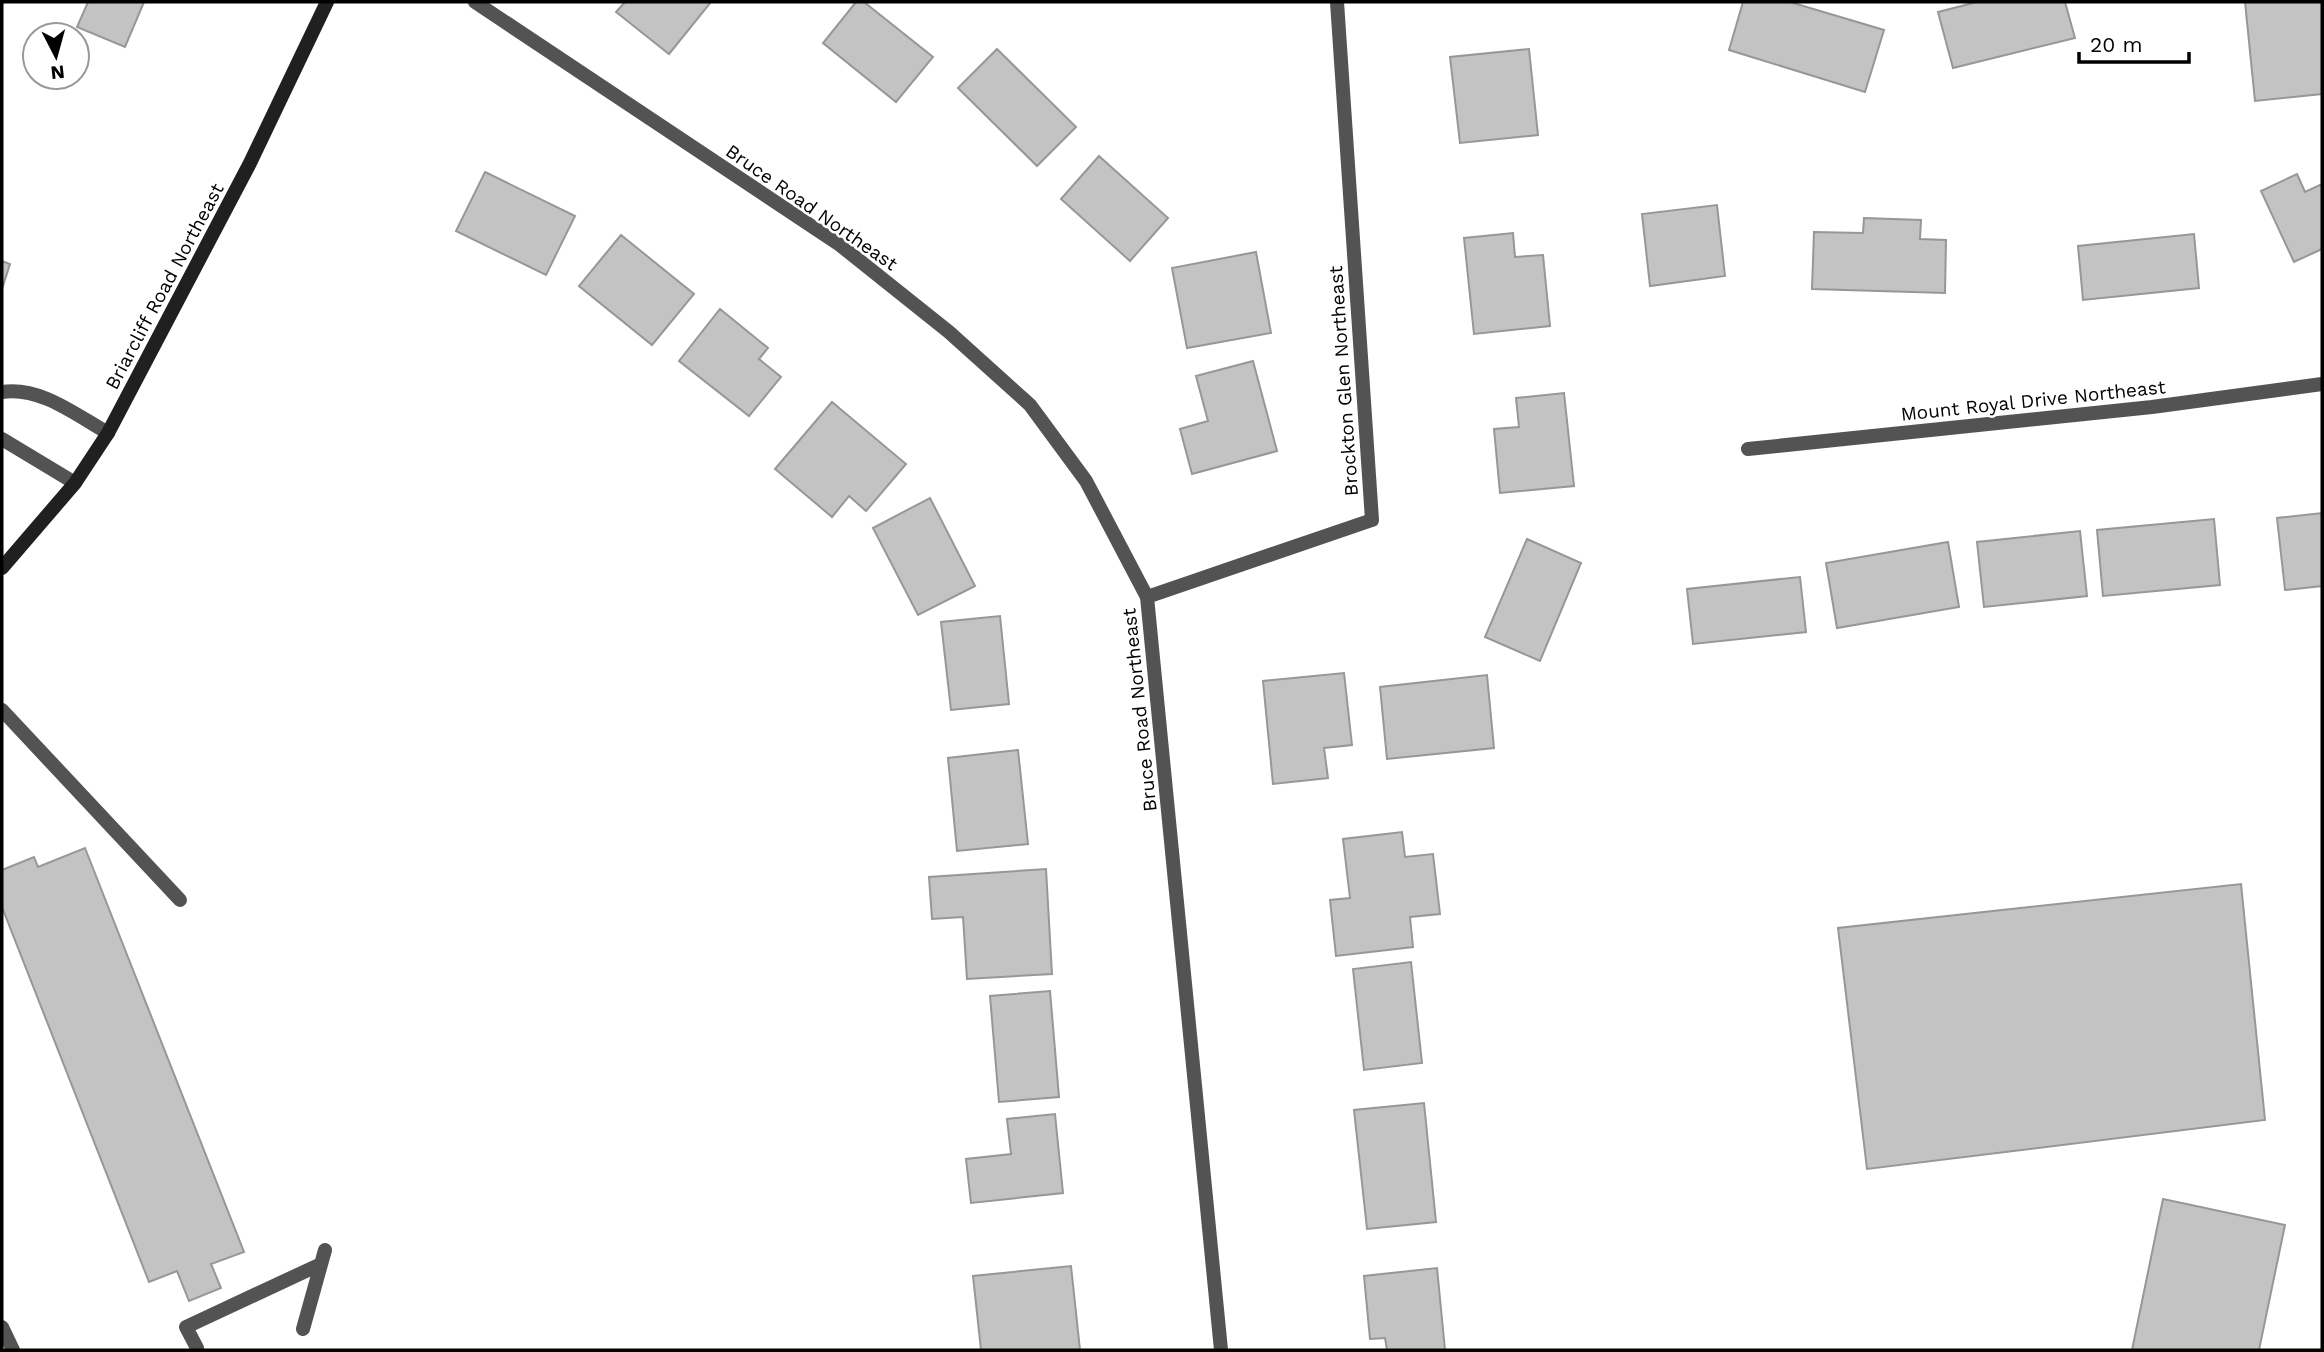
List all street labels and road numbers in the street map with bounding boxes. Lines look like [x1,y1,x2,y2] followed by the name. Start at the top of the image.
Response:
[721,139,902,276] street label: Bruce Road Northeast
[100,179,229,393] street label: Briarcliff Road Northeast
[1324,265,1363,497] street label: Brockton Glen Northeast
[1900,375,2167,426] street label: Mount Royal Drive Northeast
[1117,607,1162,813] street label: Bruce Road Northeast

